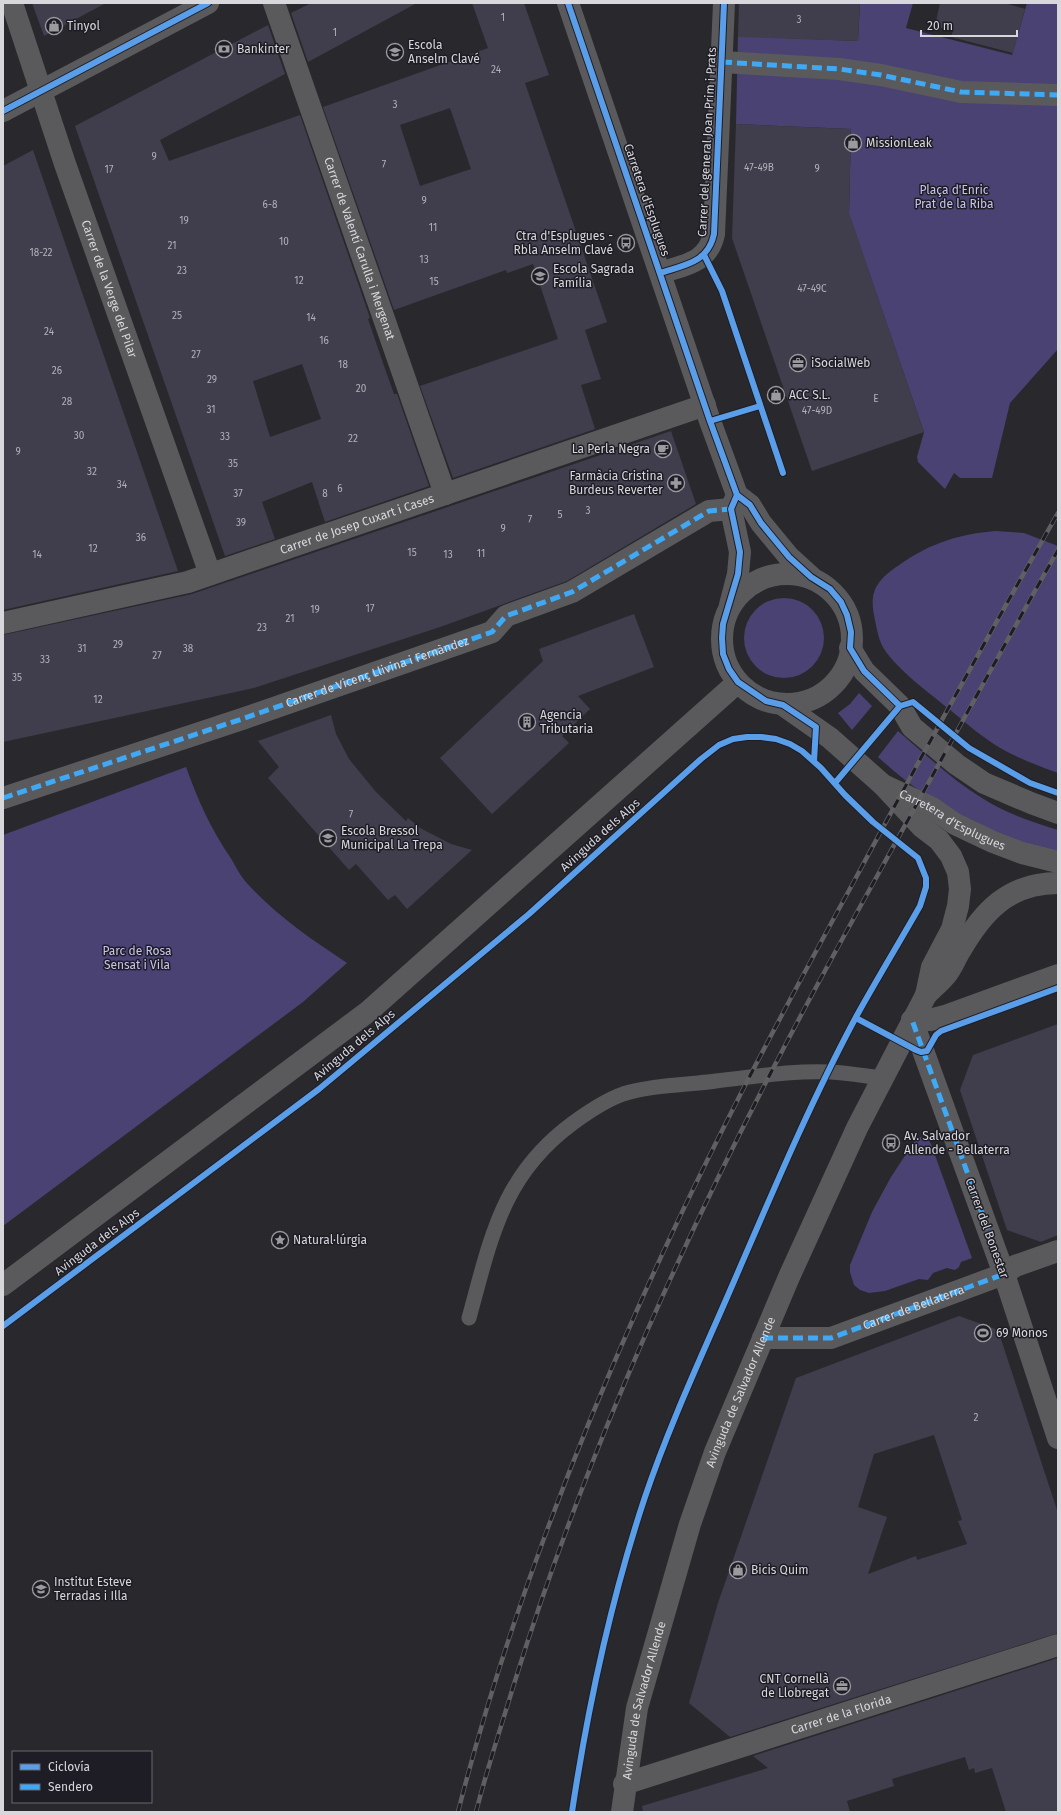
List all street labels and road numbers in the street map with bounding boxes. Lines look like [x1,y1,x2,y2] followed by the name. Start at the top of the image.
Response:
[695,46,719,237] street label: Carrer del general Joan Prim i Prats
[621,142,673,258] street label: Carretera d'Esplugues
[321,155,398,343] street label: Carrer de Valentí Carulla i Mergenat
[78,218,140,360] street label: Carrer de la Verge del Pilar
[278,491,436,557] street label: Carrer de Josep Cuxart i Cases
[284,634,471,710] street label: Carrer de Vicenç Llivina i Fernàndez
[897,787,1008,853] street label: Carretera d'Esplugues
[557,795,643,874] street label: Avinguda dels Alps
[310,1006,398,1083] street label: Avinguda dels Alps
[962,1176,1012,1280] street label: Carrer del Bonestar
[52,1205,142,1278] street label: Avinguda dels Alps
[861,1282,966,1333] street label: Carrer de Bellaterra
[703,1315,778,1469] street label: Avinguda de Salvador Allende
[620,1620,669,1780] street label: Avinguda de Salvador Allende
[789,1692,893,1737] street label: Carrer de la Florida

